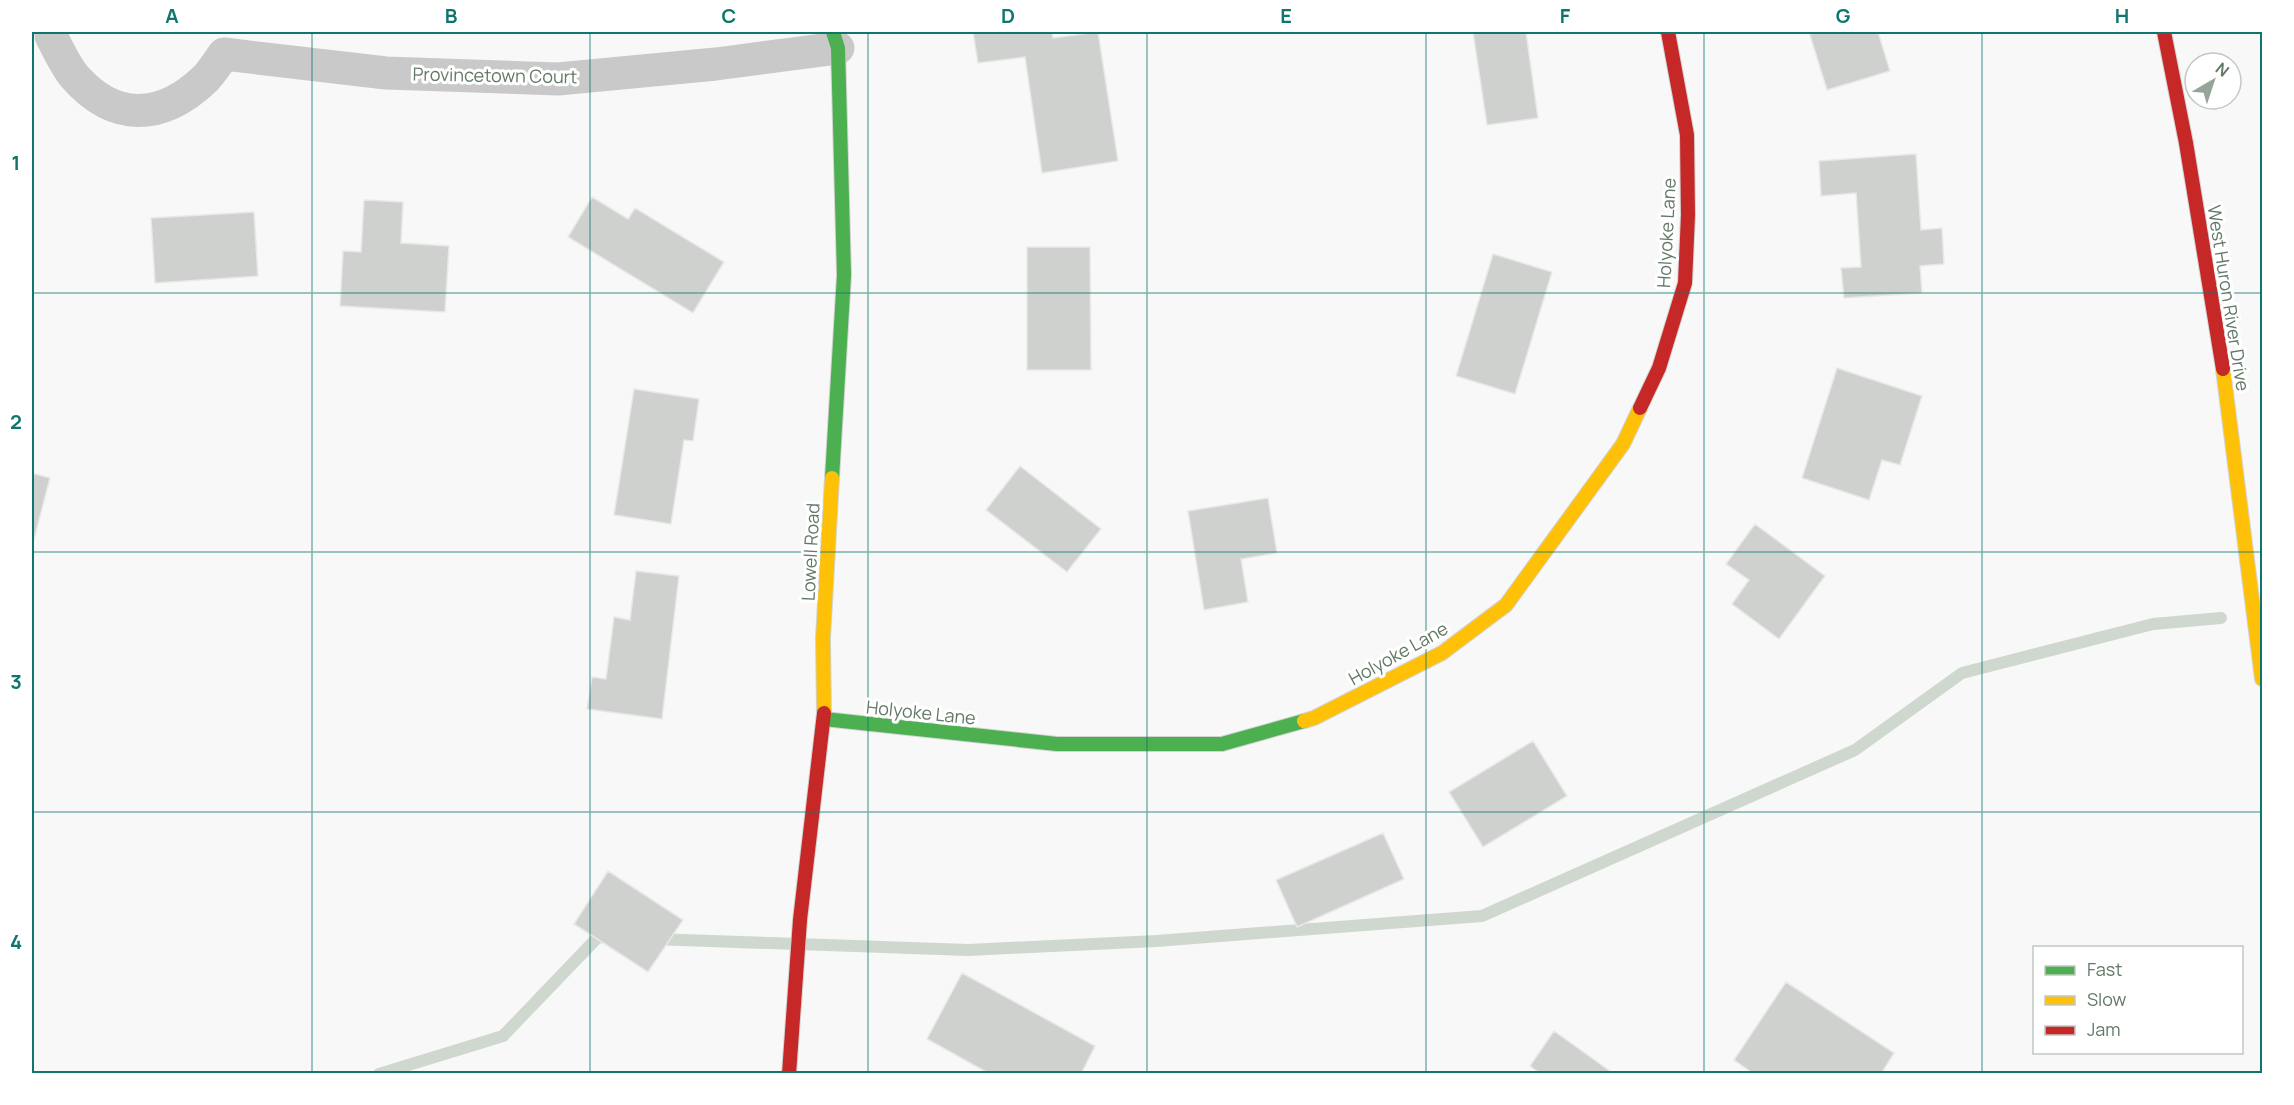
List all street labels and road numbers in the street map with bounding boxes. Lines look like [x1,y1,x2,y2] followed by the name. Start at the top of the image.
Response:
[412,62,578,88] street label: Provincetown Court
[1651,177,1681,289] street label: Holyoke Lane
[2202,203,2256,393] street label: West Huron River Drive
[795,502,825,602] street label: Lowell Road
[1344,616,1452,690] street label: Holyoke Lane
[865,694,977,730] street label: Holyoke Lane

